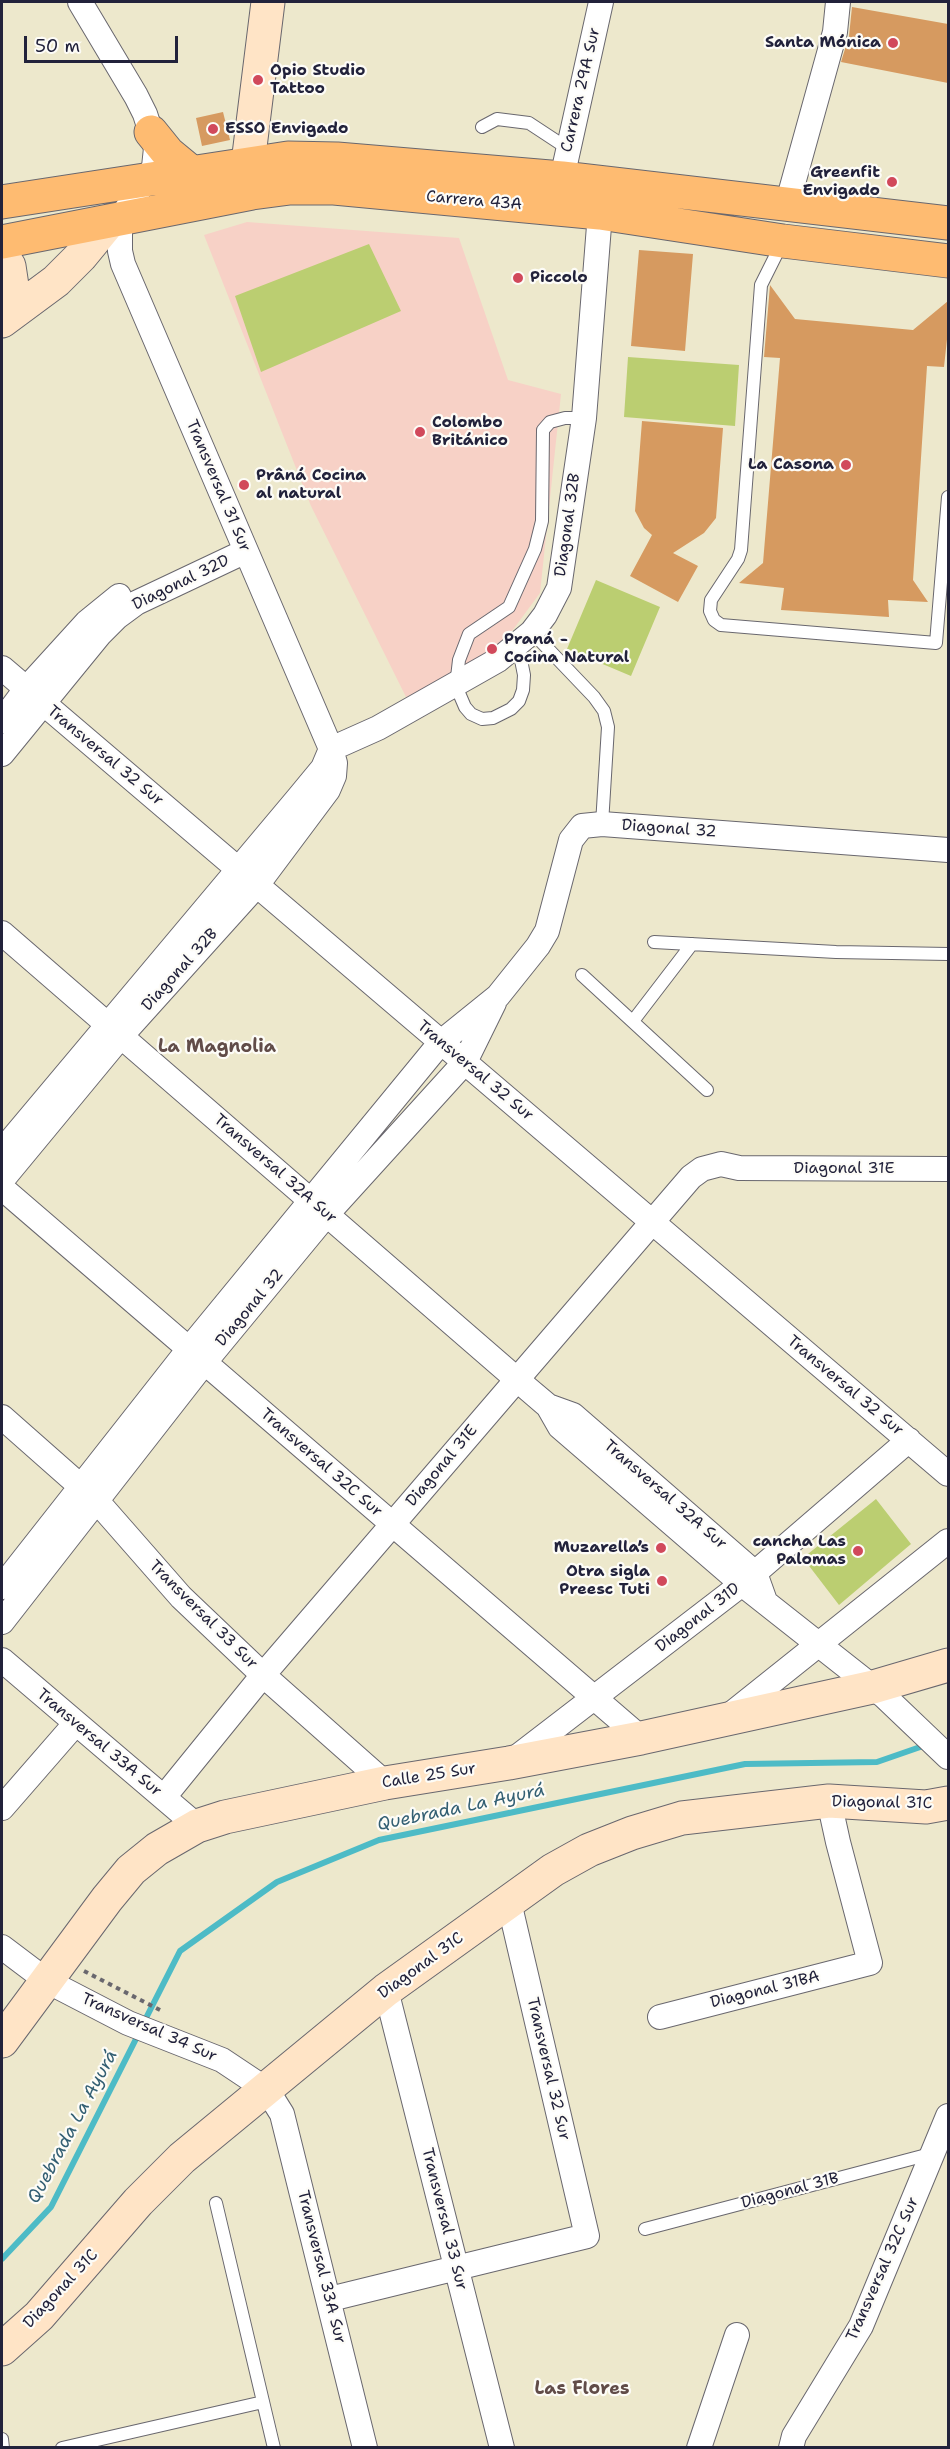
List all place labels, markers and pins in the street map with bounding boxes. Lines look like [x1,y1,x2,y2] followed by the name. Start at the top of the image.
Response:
[765,33,881,53] place label: Santa Mónica
[886,36,900,50] marker: Santa Mónica
[270,61,365,99] place label: Opio Studio Tattoo
[251,73,265,87] marker: Opio Studio Tattoo
[225,119,348,139] place label: ESSO Envigado
[206,122,220,136] marker: ESSO Envigado
[802,163,880,201] place label: Greenfit Envigado
[885,175,899,189] marker: Greenfit Envigado
[530,268,588,288] place label: Piccolo
[511,271,525,285] marker: Piccolo
[432,413,508,451] place label: Colombo Británico
[413,425,427,439] marker: Colombo Británico
[748,455,834,475] place label: La Casona
[839,458,853,472] marker: La Casona
[256,466,366,504] place label: Prâná Cocina al natural
[237,478,251,492] marker: Prâná Cocina al natural
[504,630,629,668] place label: Praná - Cocina Natural
[485,642,499,656] marker: Praná - Cocina Natural
[753,1532,846,1570] place label: cancha Las Palomas
[554,1538,649,1558] place label: Muzarella’s
[654,1541,668,1555] marker: Muzarella’s
[851,1544,865,1558] marker: cancha Las Palomas
[559,1562,650,1600] place label: Otra sigla Preesc Tuti
[655,1574,669,1588] marker: Otra sigla Preesc Tuti

